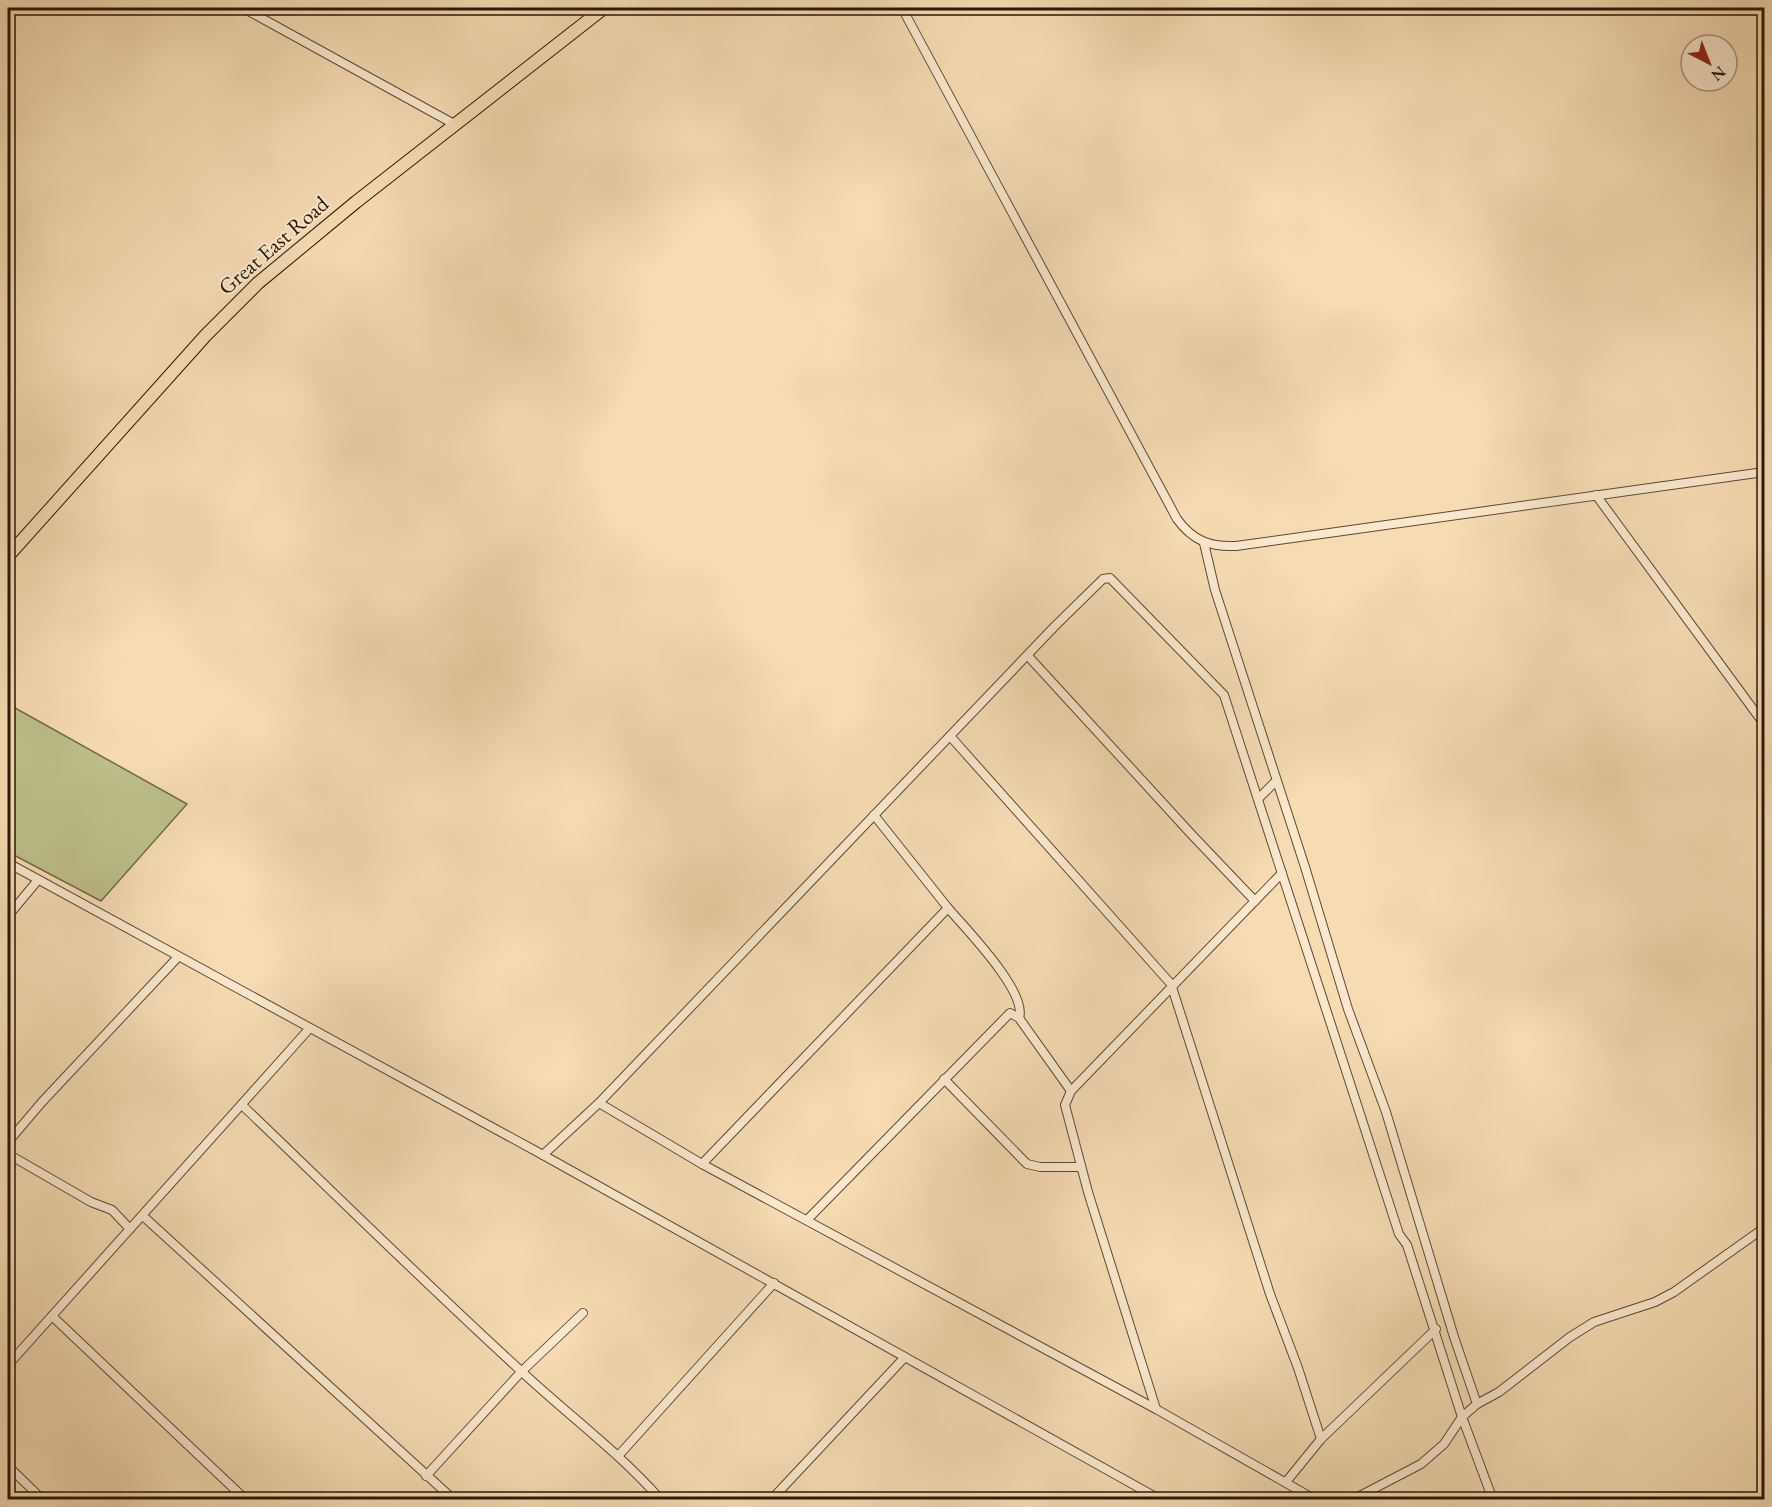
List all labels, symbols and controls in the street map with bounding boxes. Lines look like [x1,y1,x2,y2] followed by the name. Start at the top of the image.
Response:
[1679,33,1739,93] north arrow
[1707,62,1731,86] text: N
[212,189,335,301] street label: Great East Road

